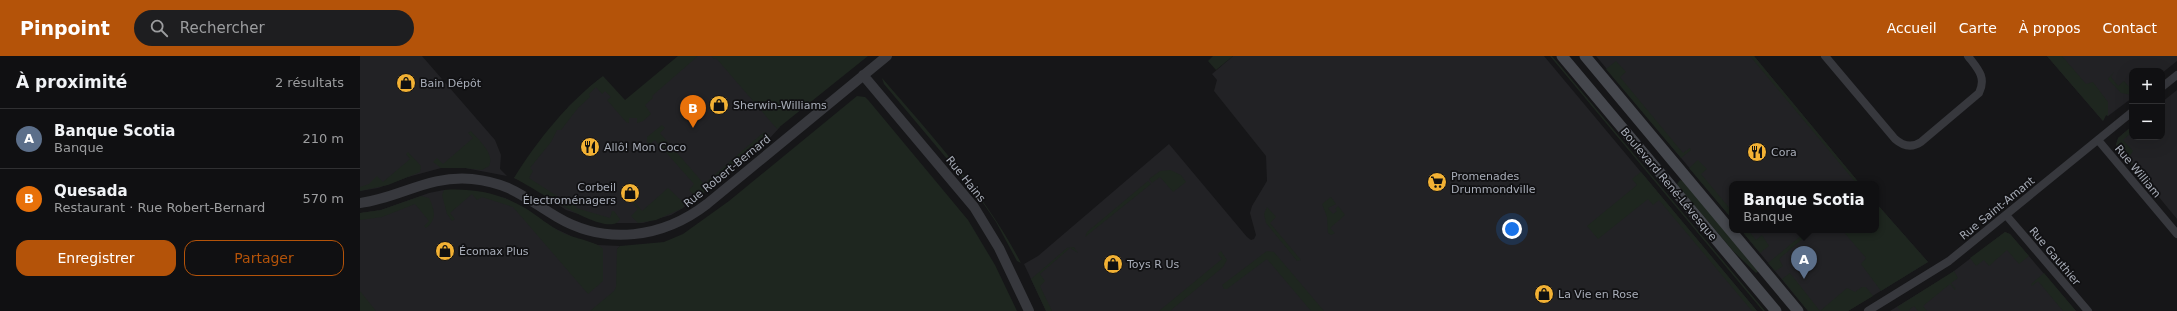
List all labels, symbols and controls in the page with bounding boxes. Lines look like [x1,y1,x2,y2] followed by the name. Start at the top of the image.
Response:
[134,10,414,46] search box
[20,17,110,39] text: Pinpoint
[148,17,170,39] icon: search
[180,19,265,37] text: Rechercher
[1887,20,1937,36] text: Accueil
[1959,20,1997,36] text: Carte
[2019,20,2081,36] text: À propos
[2103,20,2157,36] text: Contact
[2129,68,2165,140] map controls
[2129,68,2165,104] button: +
[16,72,127,92] text: À proximité
[395,72,417,94] shop icon: Bain Dépôt
[275,75,344,90] text: 2 résultats
[420,77,482,90] place label: Bain Dépôt
[708,94,730,116] shop icon: Sherwin-Williams
[680,95,706,128] pin: B
[733,99,827,112] place label: Sherwin-Williams
[2129,104,2165,140] button: −
[54,122,175,140] text: Banque Scotia
[1618,125,1720,244] street label: Boulevard René-Lévesque
[24,131,34,146] text: A
[302,131,344,146] text: 210 m
[681,132,773,210] street label: Rue Robert-Bernard
[579,136,601,158] restaurant icon: Allô! Mon Coco
[54,140,104,155] text: Banque
[604,141,686,154] place label: Allô! Mon Coco
[1746,141,1768,163] restaurant icon: Cora
[2112,142,2163,200] street label: Rue William
[1771,146,1797,159] place label: Cora
[943,154,988,205] street label: Rue Hains
[1451,170,1536,196] place label: Promenades Drummondville
[1426,171,1448,193] supermarket icon: Promenades Drummondville
[1957,174,2038,243] street label: Rue Saint-Amant
[523,181,616,207] place label: Corbeil Électroménagers
[1729,181,1879,233] popup
[54,182,128,200] text: Quesada
[619,182,641,204] shop icon: Corbeil Électroménagers
[24,191,34,206] text: B
[302,191,344,206] text: 570 m
[1743,191,1865,209] text: Banque Scotia
[54,200,265,215] text: Restaurant · Rue Robert-Bernard
[1743,209,1793,224] text: Banque
[1502,219,1522,239] your location
[2026,224,2083,289] street label: Rue Gauthier
[16,240,176,276] button: Enregistrer
[184,240,344,276] button: Partager
[434,240,456,262] shop icon: Écomax Plus
[459,245,529,258] place label: Écomax Plus
[1791,246,1817,279] pin: A
[1102,253,1124,275] shop icon: Toys R Us
[1126,258,1180,271] place label: Toys R Us
[1533,283,1555,305] shop icon: La Vie en Rose
[1558,288,1639,301] place label: La Vie en Rose

